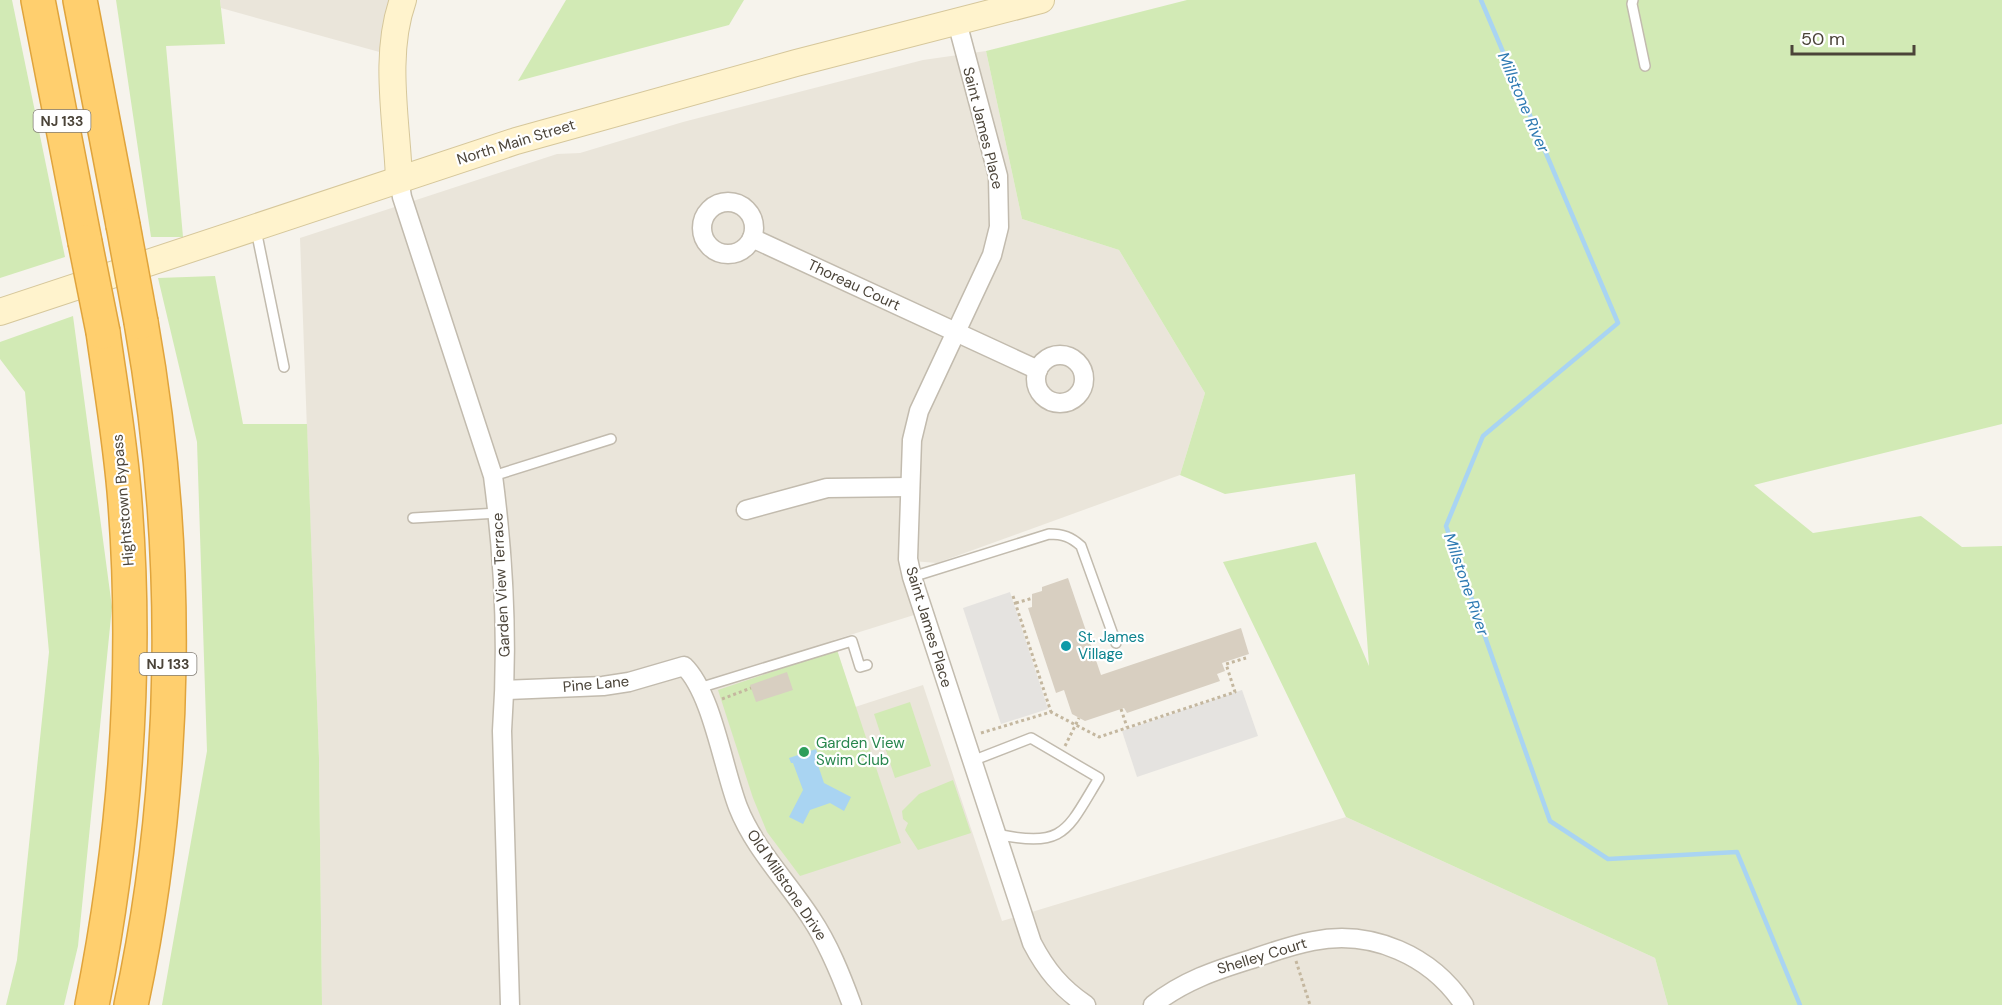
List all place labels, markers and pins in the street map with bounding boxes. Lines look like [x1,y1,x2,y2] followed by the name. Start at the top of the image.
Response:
[1078,627,1145,664] place label: St. James Village
[1059,639,1073,653] marker: St. James Village
[816,733,905,770] place label: Garden View Swim Club
[797,745,811,759] marker: Garden View Swim Club

